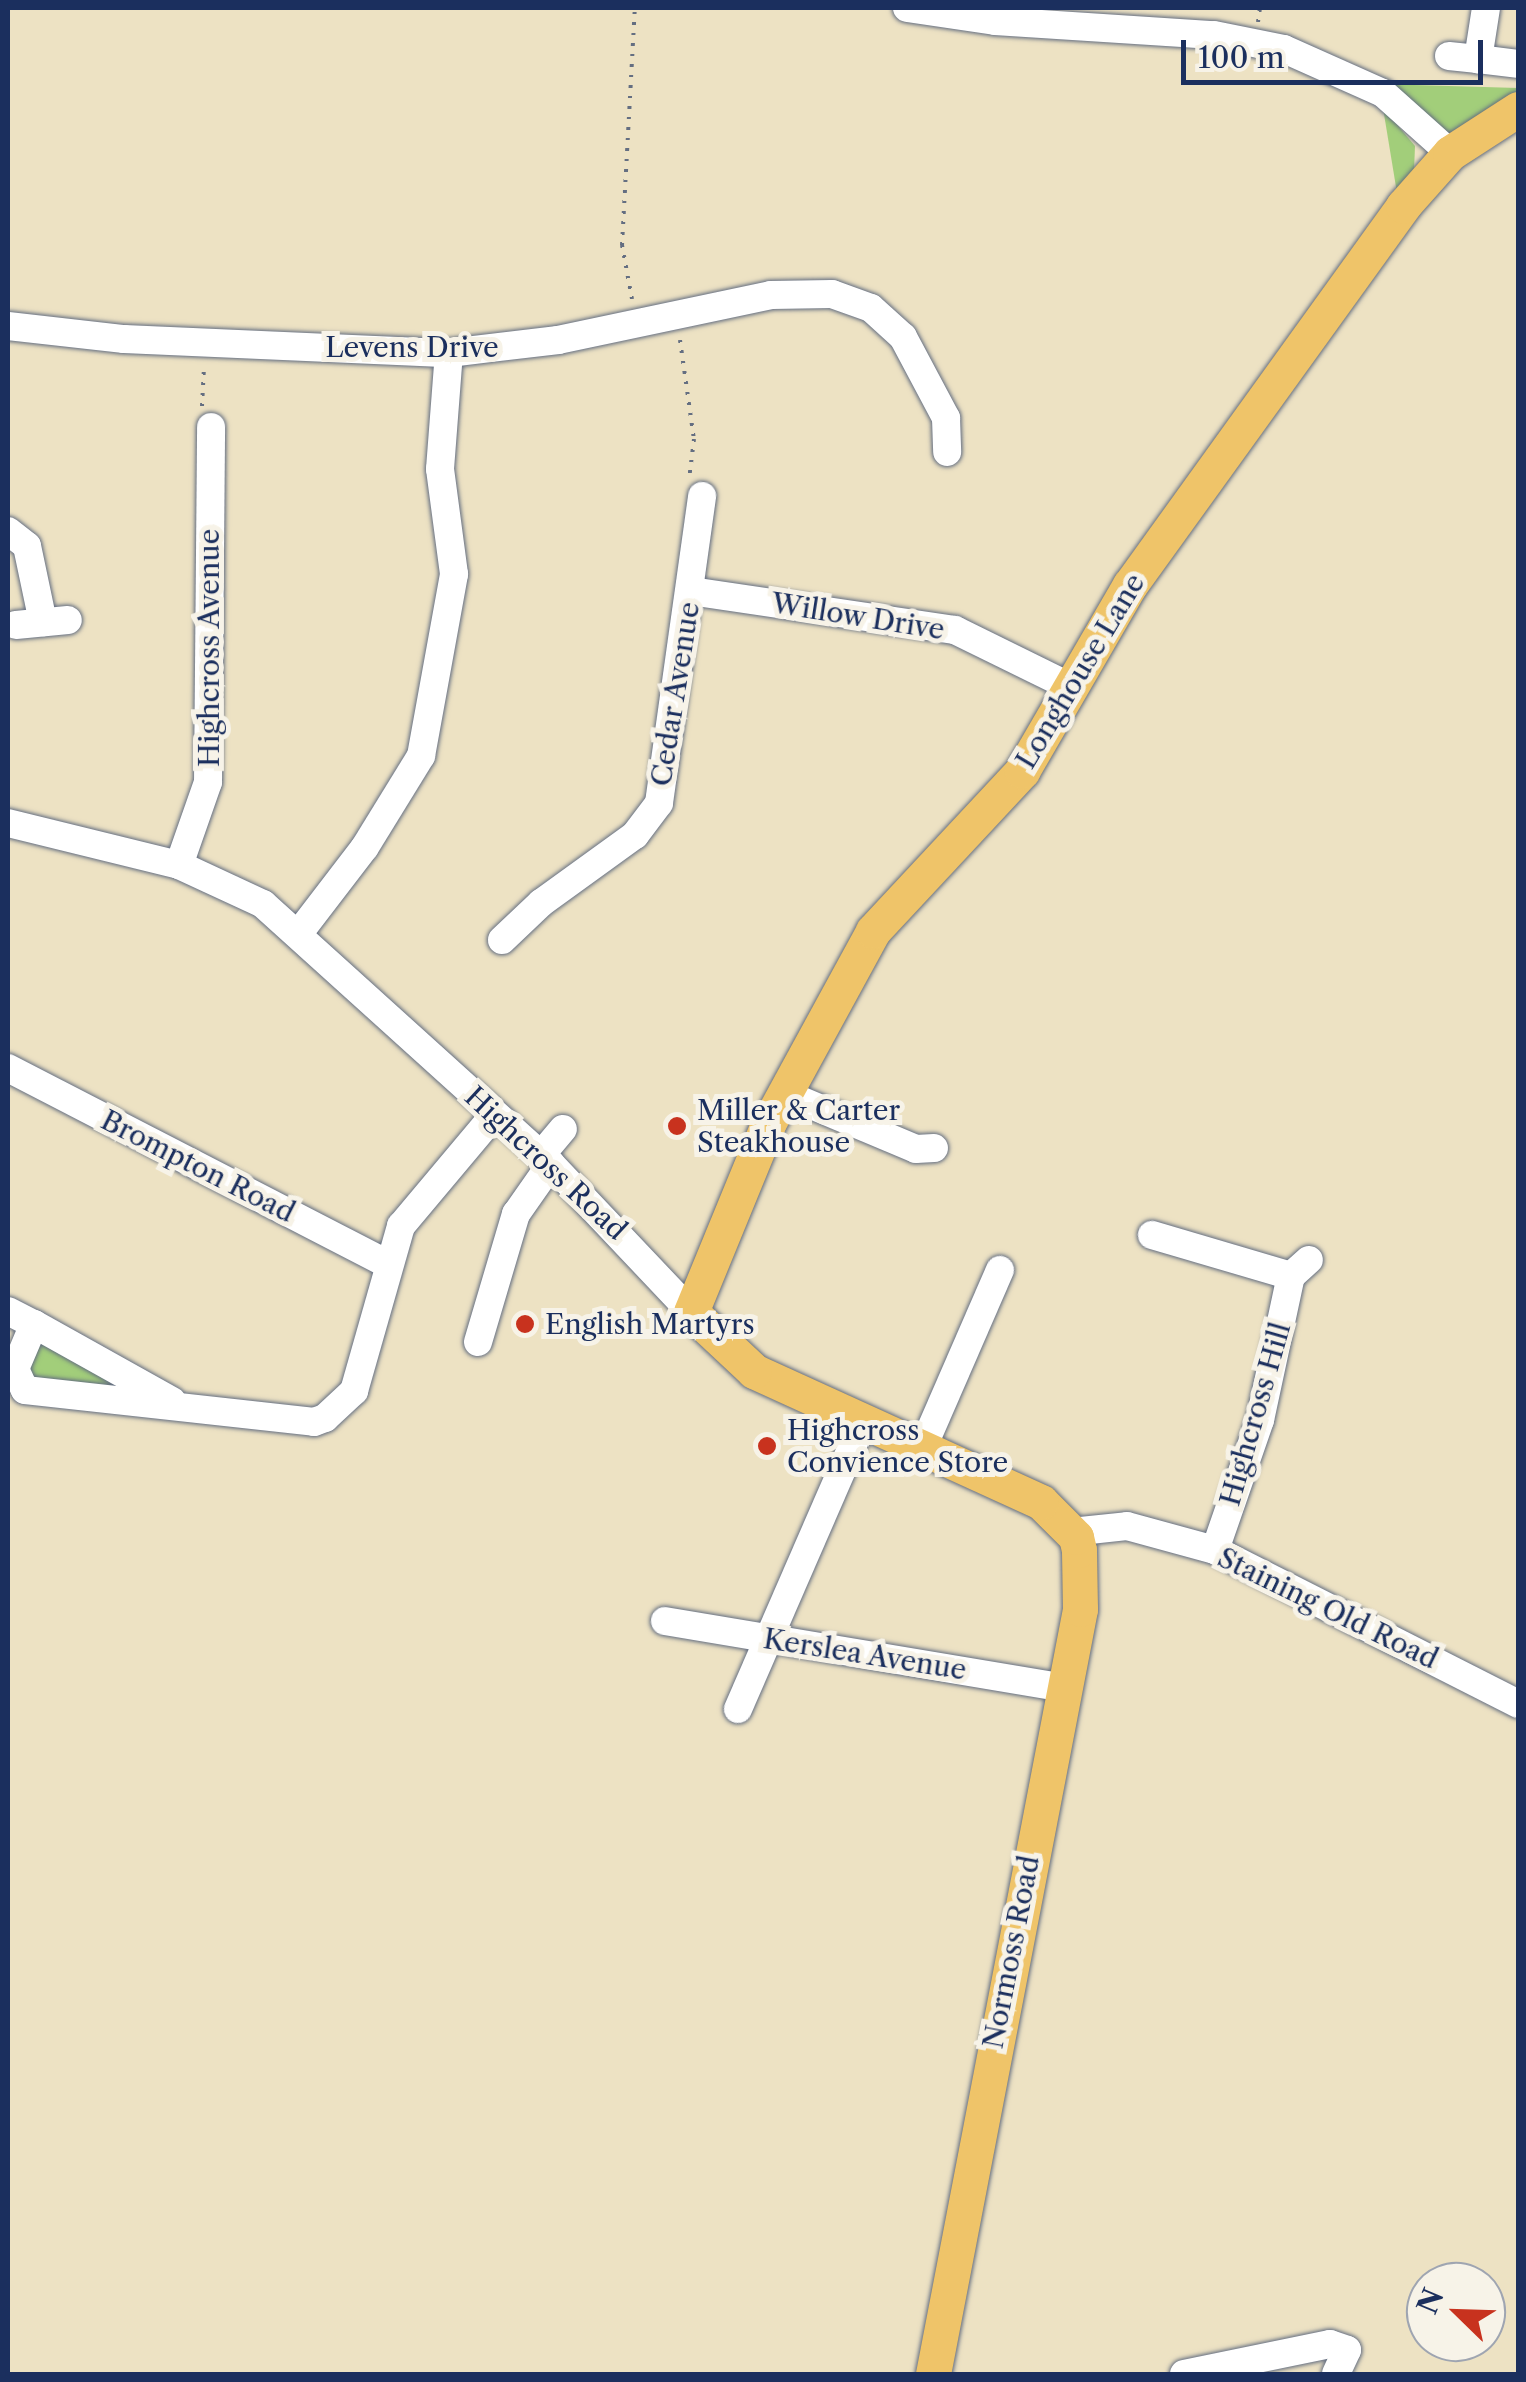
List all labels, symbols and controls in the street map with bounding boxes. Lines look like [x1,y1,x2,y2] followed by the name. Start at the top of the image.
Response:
[1186,20,1488,82] scale bar
[1198,39,1285,76] text: 100 m
[325,330,499,364] street label: Levens Drive
[192,528,226,768] street label: Highcross Avenue
[1009,567,1151,775] street label: Longhouse Lane
[769,586,947,646] street label: Willow Drive
[644,599,706,789] street label: Cedar Avenue
[458,1079,634,1247] street label: Highcross Road
[697,1093,901,1159] place label: Miller & Carter Steakhouse
[96,1103,300,1229] street label: Brompton Road
[666,1115,688,1137] marker: Miller & Carter Steakhouse
[545,1307,755,1341] place label: English Martyrs
[514,1313,536,1335] marker: English Martyrs
[1213,1318,1297,1510] street label: Highcross Hill
[787,1413,1008,1479] place label: Highcross Convience Store
[756,1435,778,1457] marker: Highcross Convience Store
[1212,1540,1444,1676] street label: Staining Old Road
[760,1621,970,1687] street label: Kerslea Avenue
[976,1853,1046,2051] street label: Normoss Road
[1406,2262,1506,2362] north arrow
[1410,2283,1451,2319] text: N

